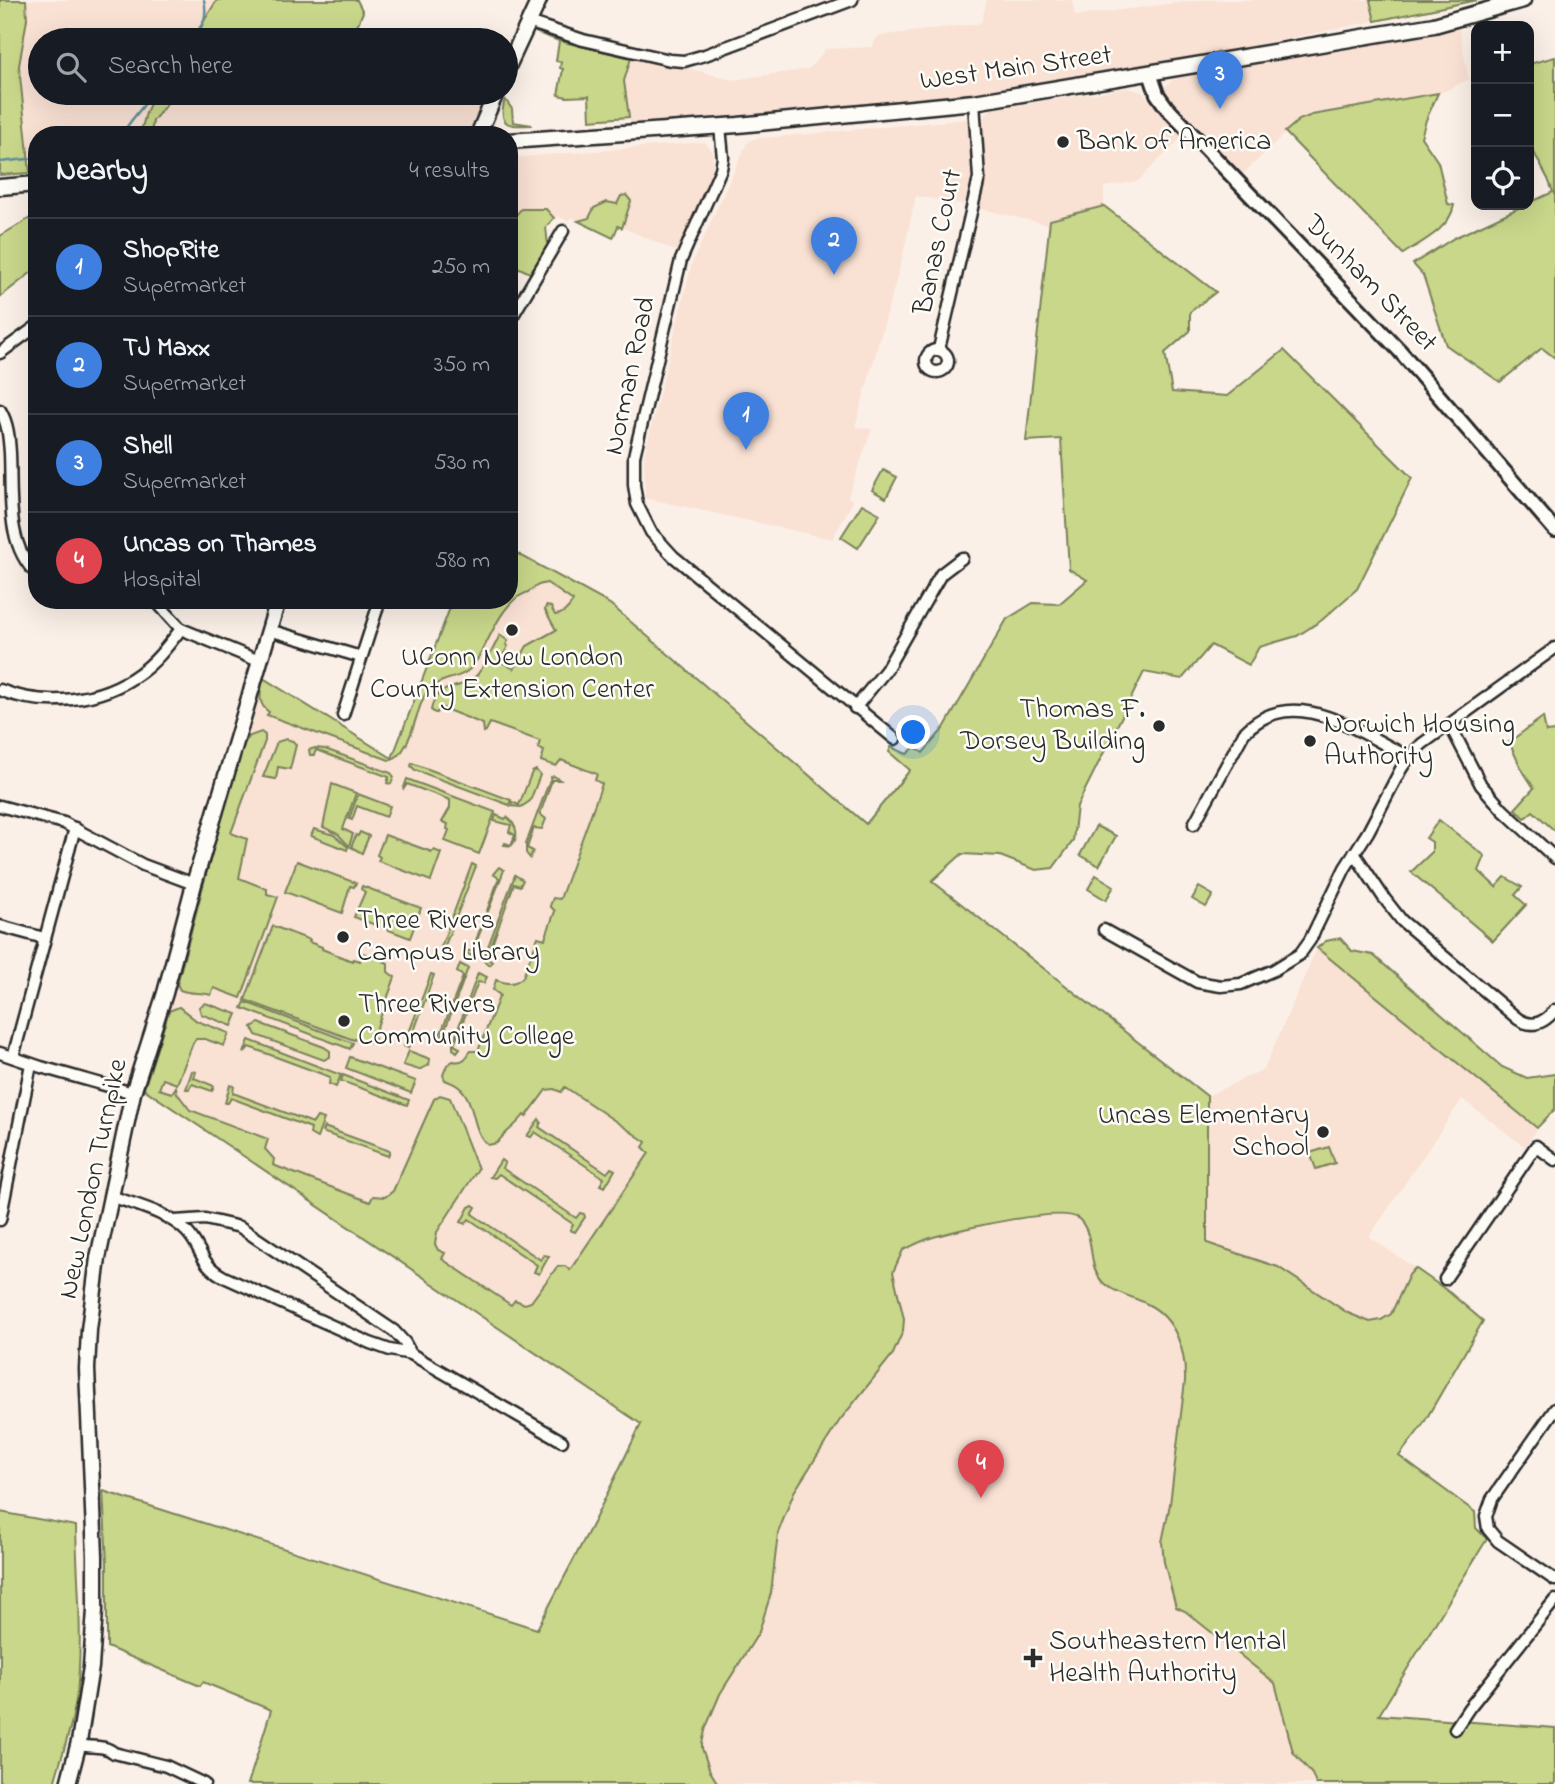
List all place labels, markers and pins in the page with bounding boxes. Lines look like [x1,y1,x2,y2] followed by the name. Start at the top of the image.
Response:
[1197,51,1243,109] pin: 3
[1076,122,1271,163] place label: Bank of America
[1055,134,1071,150] marker: Bank of America
[811,217,857,275] pin: 2
[723,392,769,450] pin: 1
[504,622,520,638] marker: UConn New London County Extension Center
[370,638,654,711] place label: UConn New London County Extension Center
[959,690,1145,763] place label: Thomas F. Dorsey Building
[1324,705,1515,778] place label: Norwich Housing Authority
[1151,718,1167,734] marker: Thomas F. Dorsey Building
[1302,733,1318,749] marker: Norwich Housing Authority
[357,901,540,974] place label: Three Rivers Campus Library
[335,929,351,945] marker: Three Rivers Campus Library
[358,985,575,1058] place label: Three Rivers Community College
[336,1013,352,1029] marker: Three Rivers Community College
[1098,1096,1309,1169] place label: Uncas Elementary School
[1315,1124,1331,1140] marker: Uncas Elementary School
[958,1440,1004,1498] pin: 4
[1049,1622,1286,1695] place label: Southeastern Mental Health Authority
[1023,1648,1043,1668] marker: Southeastern Mental Health Authority

